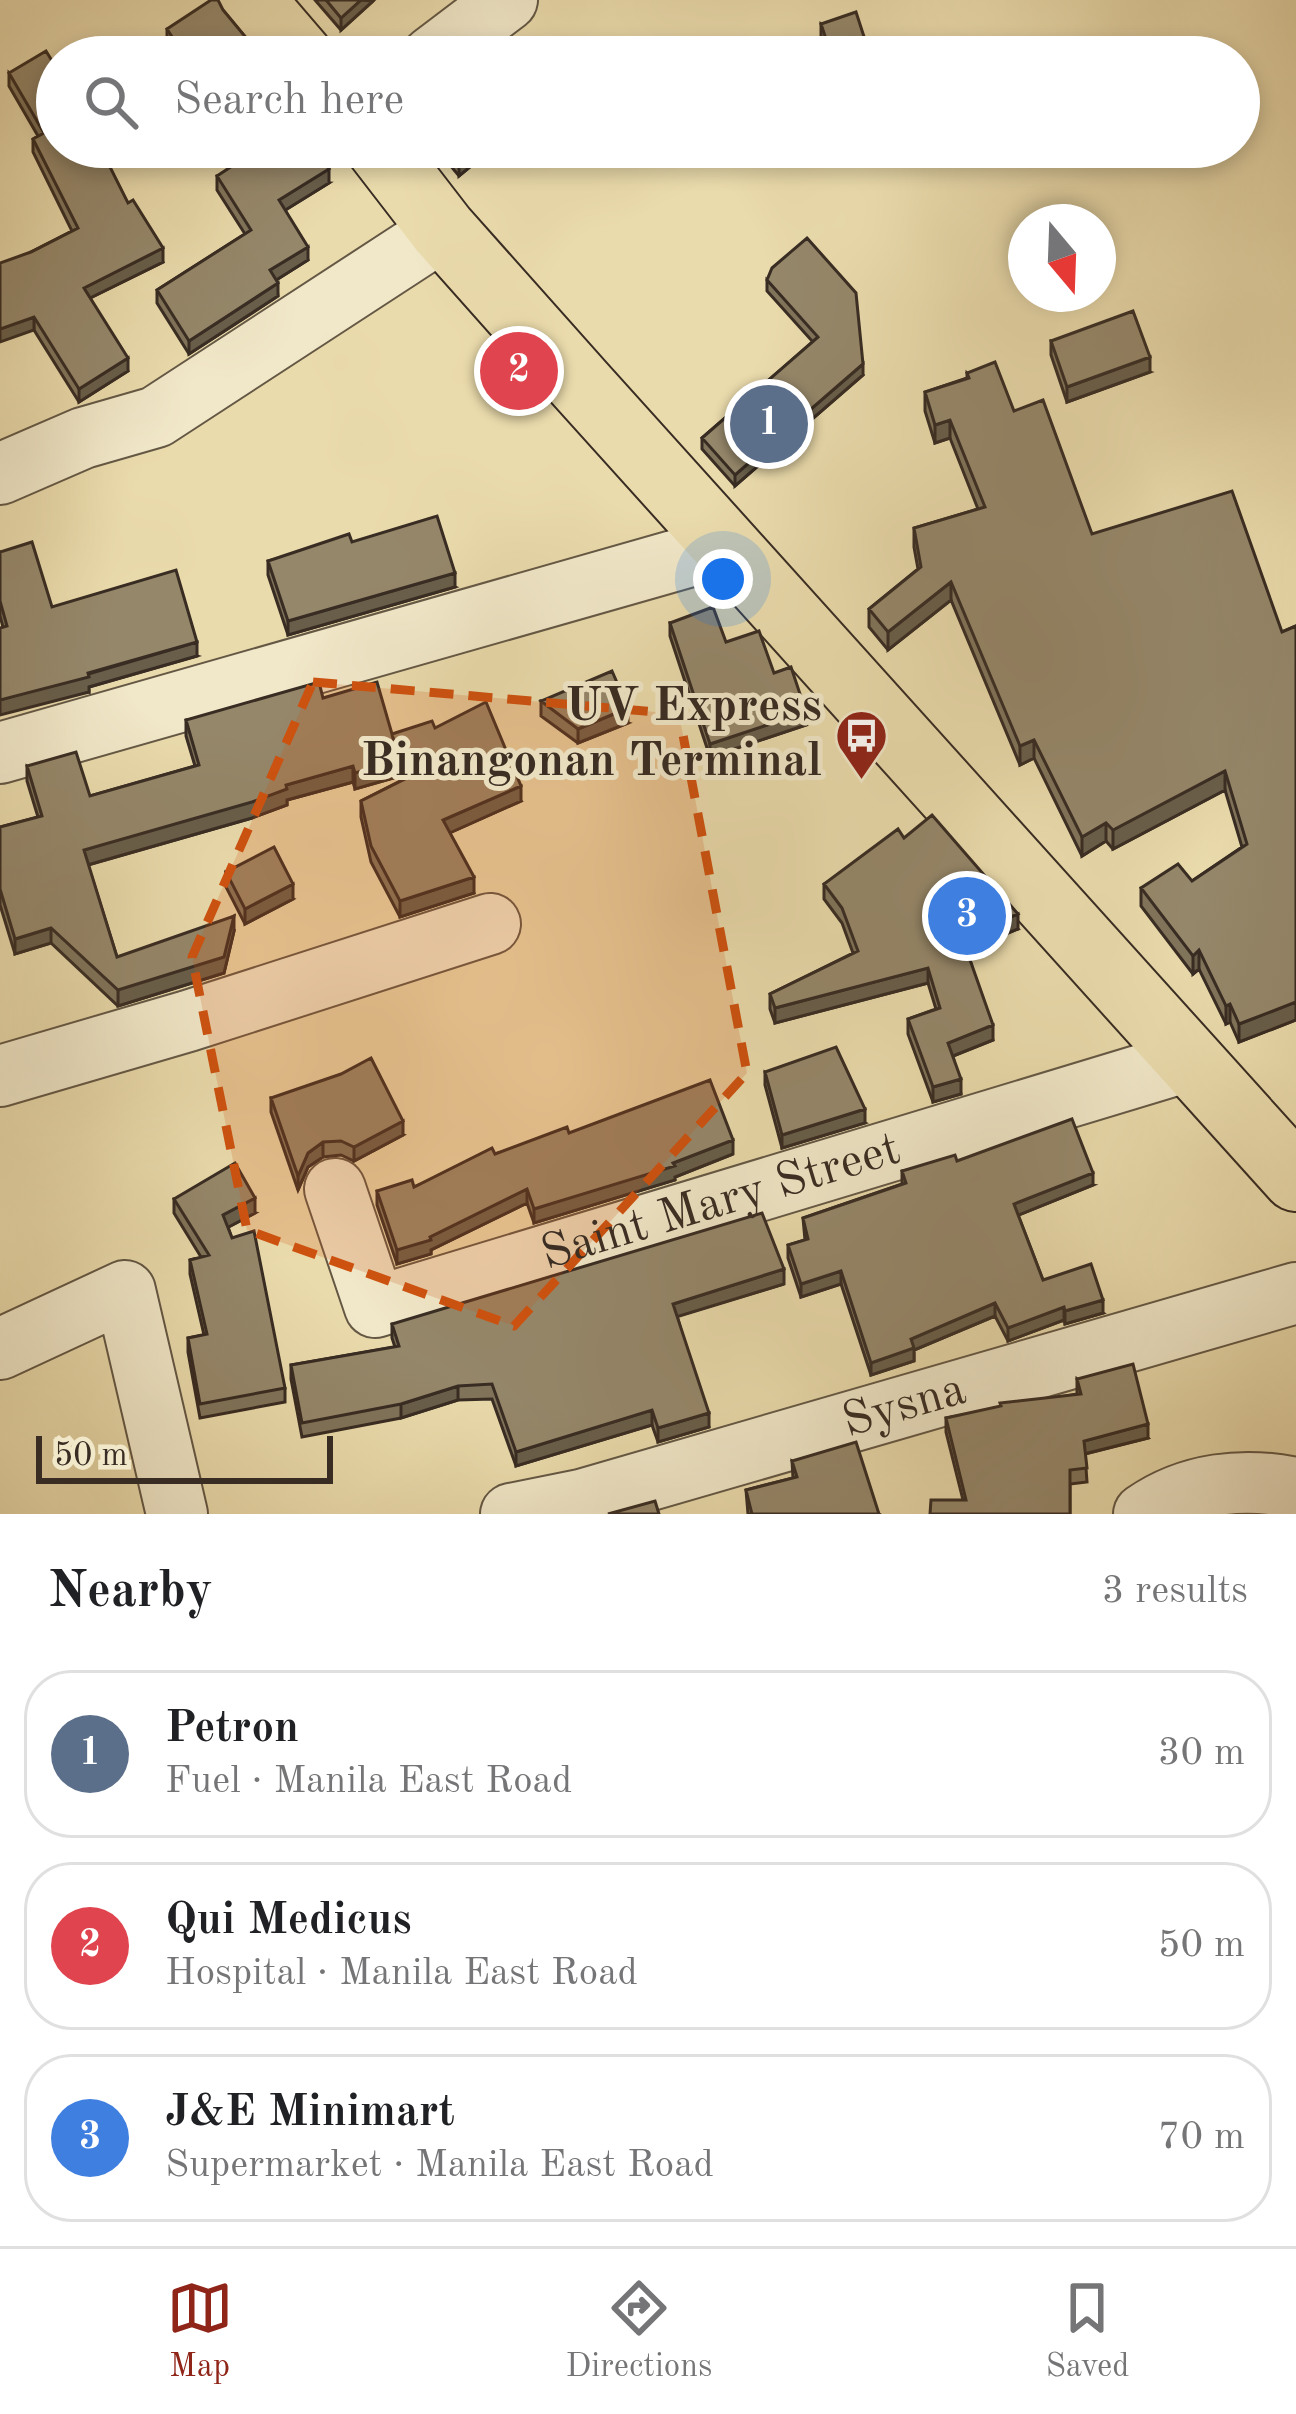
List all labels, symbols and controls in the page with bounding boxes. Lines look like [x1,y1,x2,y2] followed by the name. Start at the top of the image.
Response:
[36,36,1260,168] search box
[78,69,144,135] icon: search
[174,79,404,124] text: Search here
[1008,204,1116,312] north arrow
[480,326,558,416] pin: 2
[730,379,808,469] pin: 1
[693,549,753,609] your location
[361,683,822,786] place label: UV Express Binangonan Terminal
[833,707,889,781] bus stop icon: UV Express Binangonan Terminal
[928,871,1006,961] pin: 3
[536,1125,906,1279] street label: Saint Mary Street
[837,1366,971,1447] street label: Sysna
[36,1430,333,1483] scale bar
[54,1440,128,1473] text: 50 m
[48,1567,213,1618] text: Nearby
[1102,1572,1248,1611] text: 3 results
[165,1707,299,1752] text: Petron
[79,1734,101,1773] text: 1
[1158,1734,1245,1773] text: 30 m
[165,1762,572,1801] text: Fuel · Manila East Road
[165,1899,412,1944] text: Qui Medicus
[79,1926,101,1965] text: 2
[1158,1926,1245,1965] text: 50 m
[165,1954,638,1993] text: Hospital · Manila East Road
[165,2091,455,2136] text: J&E Minimart
[79,2118,101,2157] text: 3
[1158,2118,1245,2157] text: 70 m
[165,2146,714,2185] text: Supermarket · Manila East Road
[167,2275,233,2388] tab: Map
[566,2275,712,2388] tab: Directions
[1045,2275,1129,2388] tab: Saved

